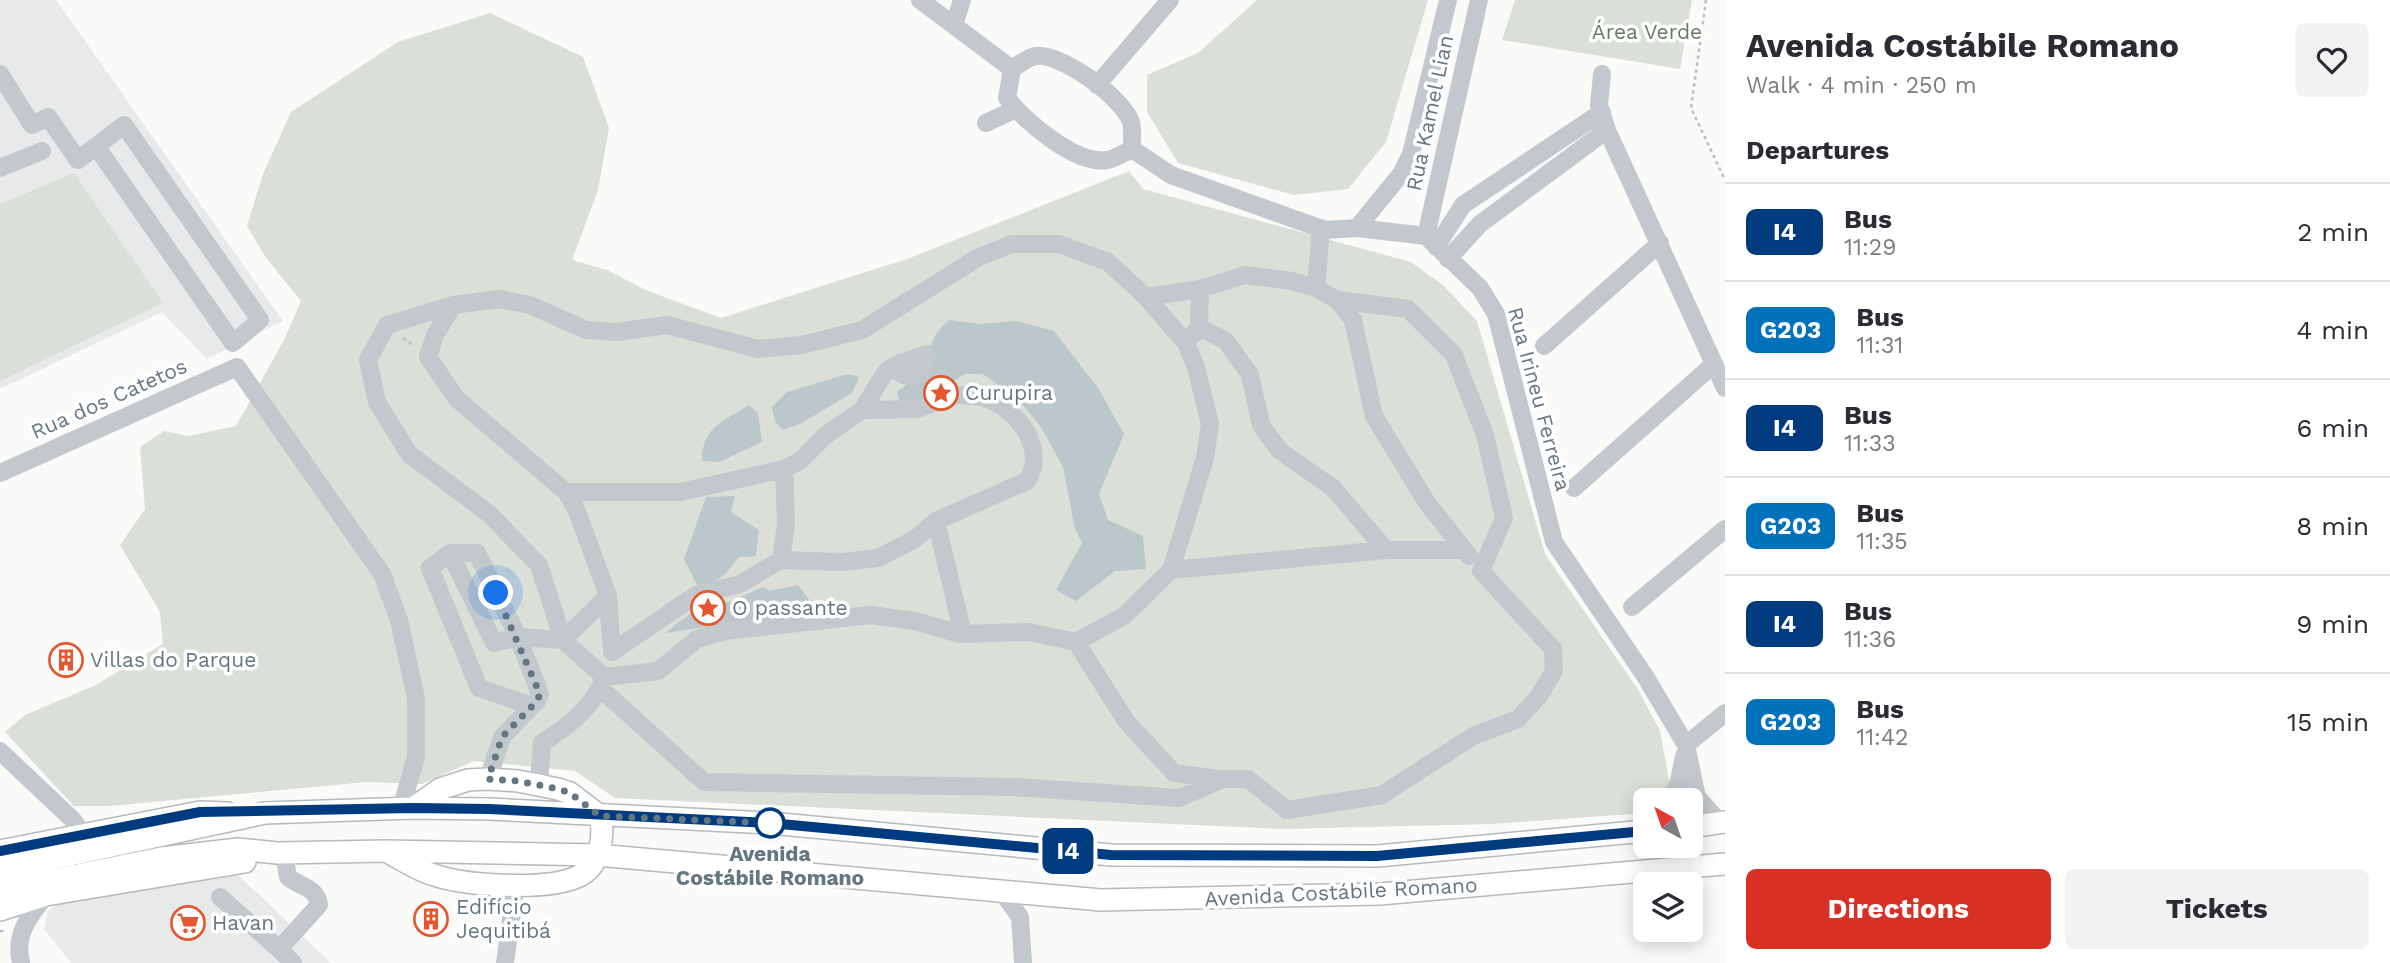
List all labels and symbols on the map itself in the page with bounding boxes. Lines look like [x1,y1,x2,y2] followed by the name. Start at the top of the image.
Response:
[1592,19,1702,44] park label: Área Verde
[1401,33,1458,193] street label: Rua Kamel Lian
[1503,304,1576,494] street label: Rua Irineu Ferreira
[27,353,191,444] street label: Rua dos Catetos
[922,374,960,412] place icon: Curupira
[965,380,1053,405] place label: Curupira
[478,575,513,610] your location
[689,589,727,627] place icon: O passante
[732,595,848,620] place label: O passante
[47,641,85,679] building icon: Villas do Parque
[90,647,256,672] place label: Villas do Parque
[1633,788,1703,858] north arrow
[755,808,785,838] marker: Avenida Costábile Romano
[1036,828,1100,874] line badge: I4
[676,841,864,890] place label: Avenida Costábile Romano
[1204,872,1478,911] street label: Avenida Costábile Romano
[456,894,551,943] place label: Edifício Jequitibá
[412,900,450,938] building icon: Edifício Jequitibá
[169,904,207,942] supermarket icon: Havan
[212,910,274,935] place label: Havan

